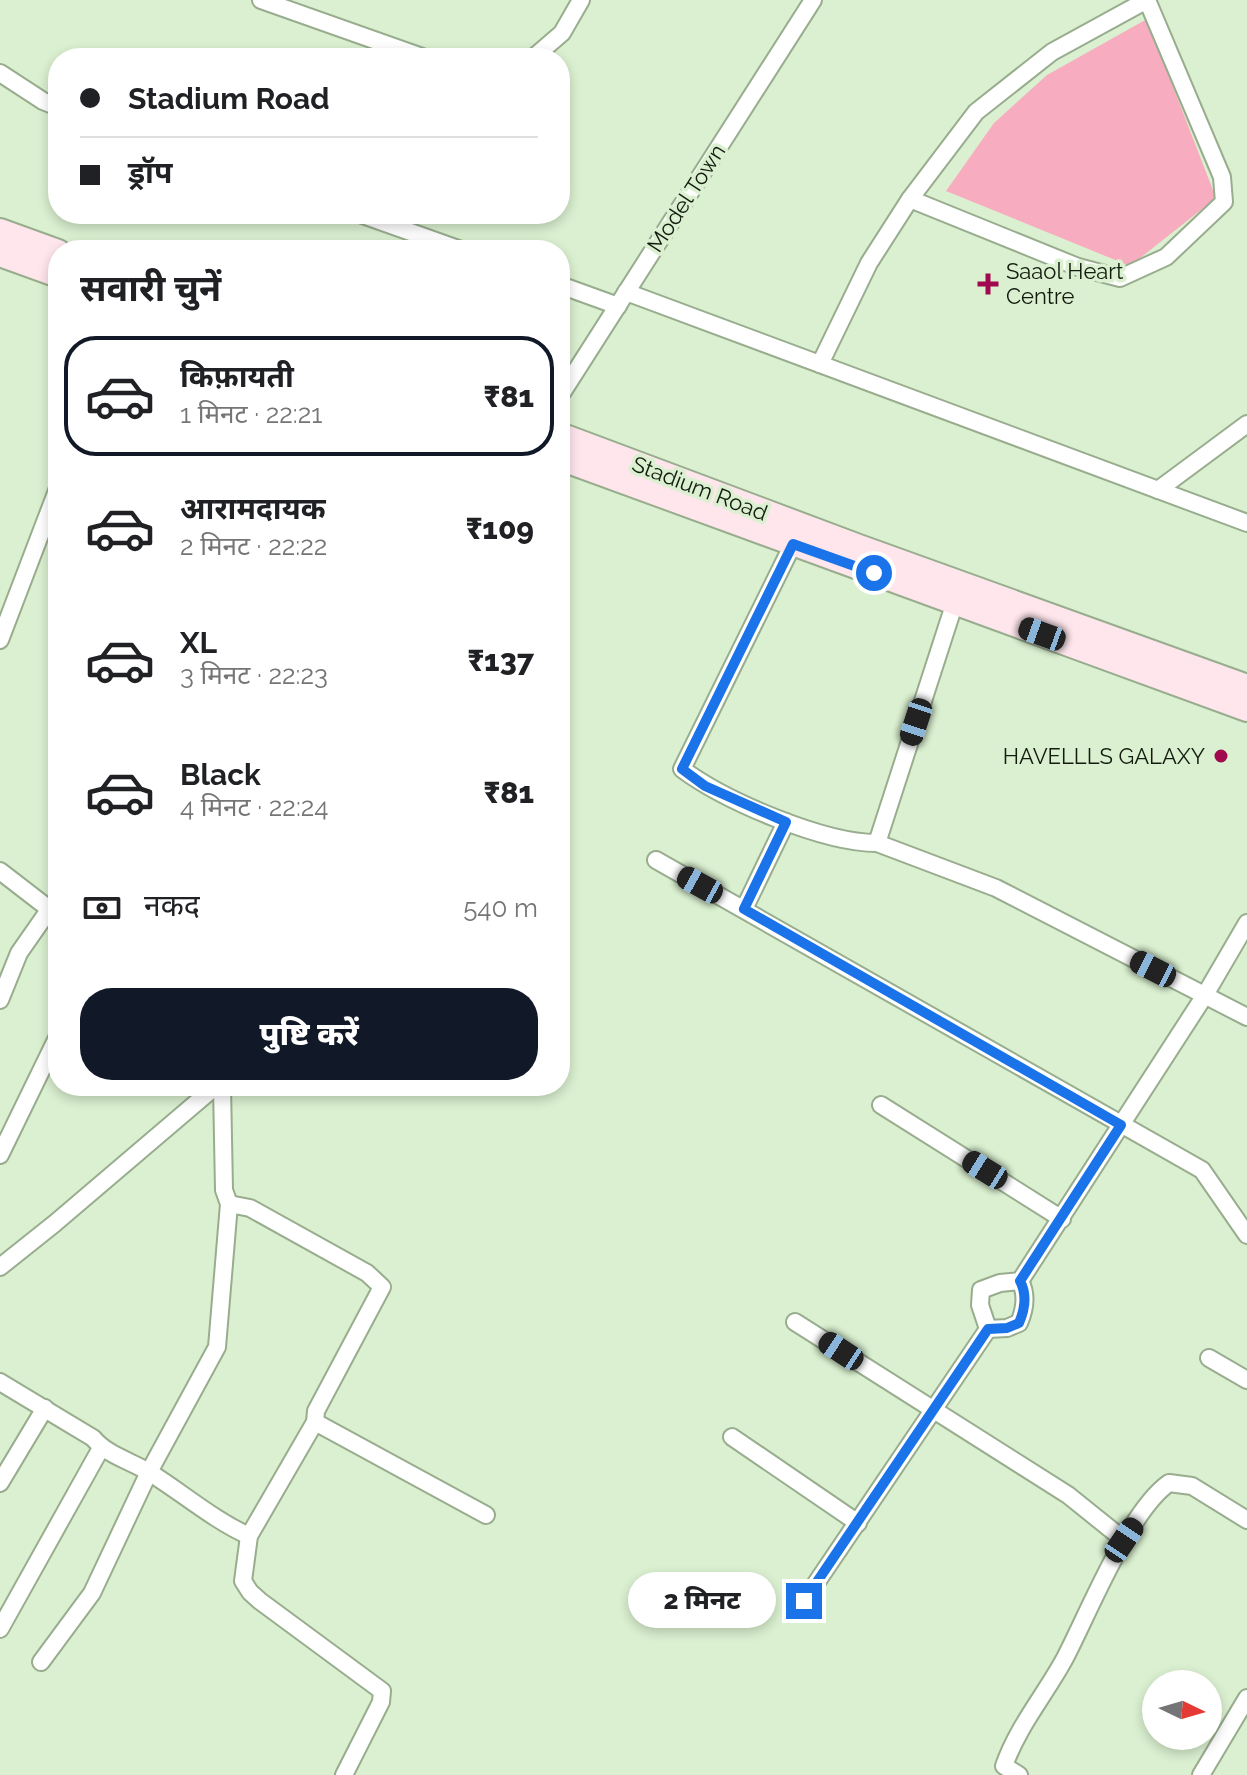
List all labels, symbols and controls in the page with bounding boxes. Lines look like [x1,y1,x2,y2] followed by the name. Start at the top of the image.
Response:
[128,81,330,116] text: Stadium Road
[641,139,731,257] street label: Model Town
[128,155,172,190] text: ड्रॉप
[1006,258,1124,309] place label: Saaol Heart Centre
[80,267,221,309] text: सवारी चुनें
[977,273,999,295] marker: Saaol Heart Centre
[180,359,294,394] text: किफ़ायती
[84,360,156,432] icon: car
[484,379,534,414] text: ₹81
[180,399,322,429] text: 1 मिनट · 22:21
[629,450,771,526] street label: Stadium Road
[180,491,326,526] text: आरामदायक
[84,492,156,564] icon: car
[466,511,534,546] text: ₹109
[180,531,327,561] text: 2 मिनट · 22:22
[856,555,892,591] route start
[1015,615,1069,653] car
[84,624,156,696] icon: car
[180,625,217,660] text: XL
[467,643,534,678] text: ₹137
[180,660,328,690] text: 3 मिनट · 22:23
[897,695,935,749] car
[1003,743,1205,769] place label: HAVELLLS GALAXY
[1212,747,1230,765] marker: HAVELLLS GALAXY
[84,756,156,828] icon: car
[180,757,261,792] text: Black
[484,775,534,810] text: ₹81
[180,792,329,822] text: 4 मिनट · 22:24
[673,863,727,907] car
[80,886,124,930] icon: cash
[144,888,200,923] text: नकद
[463,893,538,923] text: 540 m
[1126,947,1180,991] car
[80,988,538,1080] button: पुष्टि करें
[958,1147,1012,1193] car
[814,1328,868,1374] car
[1101,1513,1147,1567] car
[628,1573,776,1629] callout: 2 मिनट
[786,1583,822,1619] route end
[663,1585,741,1615] text: 2 मिनट
[1142,1670,1222,1750] north arrow
[1142,1670,1222,1750] map controls

